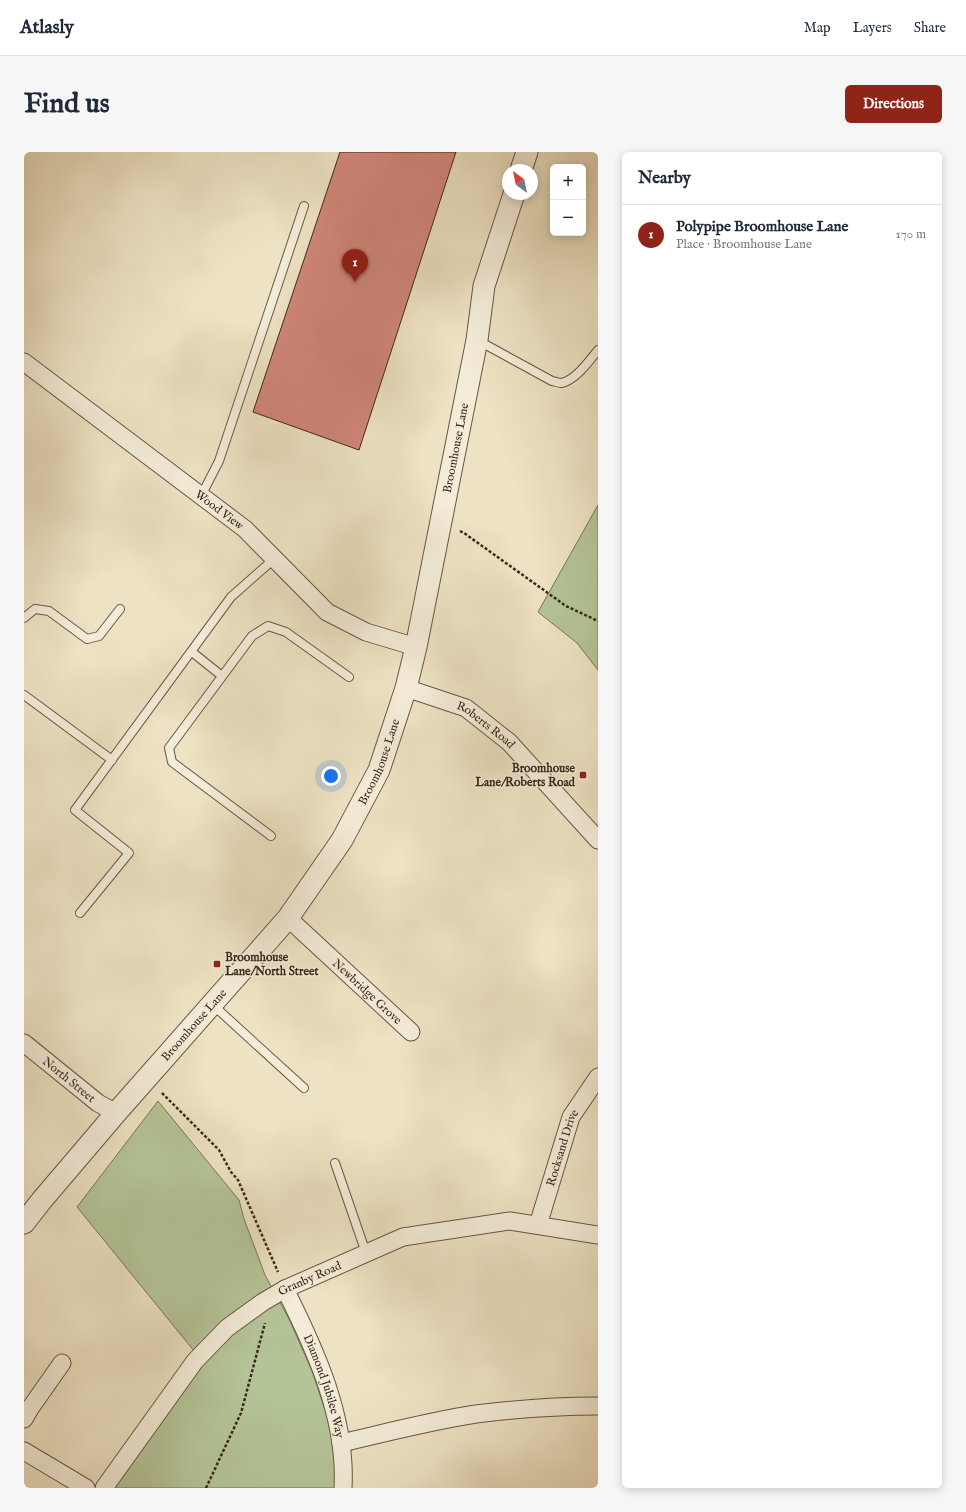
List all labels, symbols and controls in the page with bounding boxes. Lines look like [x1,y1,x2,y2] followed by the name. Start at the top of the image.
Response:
[20,16,74,40] text: Atlasly
[804,19,831,37] text: Map
[853,19,892,37] text: Layers
[914,19,946,37] text: Share
[845,85,942,123] button: Directions
[24,87,110,122] text: Find us
[502,164,538,200] north arrow
[550,164,586,236] map controls
[550,164,586,200] button: +
[638,168,691,189] text: Nearby
[550,200,586,236] button: −
[676,217,848,236] text: Polypipe Broomhouse Lane
[649,226,653,243] text: 1
[896,226,926,243] text: 170 m
[676,236,812,253] text: Place · Broomhouse Lane
[342,249,368,282] pin: 1
[439,401,472,494] street label: Broomhouse Lane
[192,486,248,534] street label: Wood View
[455,698,519,752] street label: Roberts Road
[354,717,403,807] street label: Broomhouse Lane
[474,761,576,790] place label: Broomhouse Lane/Roberts Road
[321,766,341,786] your location
[578,770,588,780] marker: Broomhouse Lane/Roberts Road
[224,950,319,979] place label: Broomhouse Lane/North Street
[329,955,406,1028] street label: Newbridge Grove
[212,959,222,969] marker: Broomhouse Lane/North Street
[158,985,230,1064] street label: Broomhouse Lane
[40,1054,99,1105] street label: North Street
[543,1106,582,1188] street label: Rocksand Drive
[275,1257,344,1299] street label: Granby Road
[300,1332,348,1439] street label: Diamond Jubilee Way

